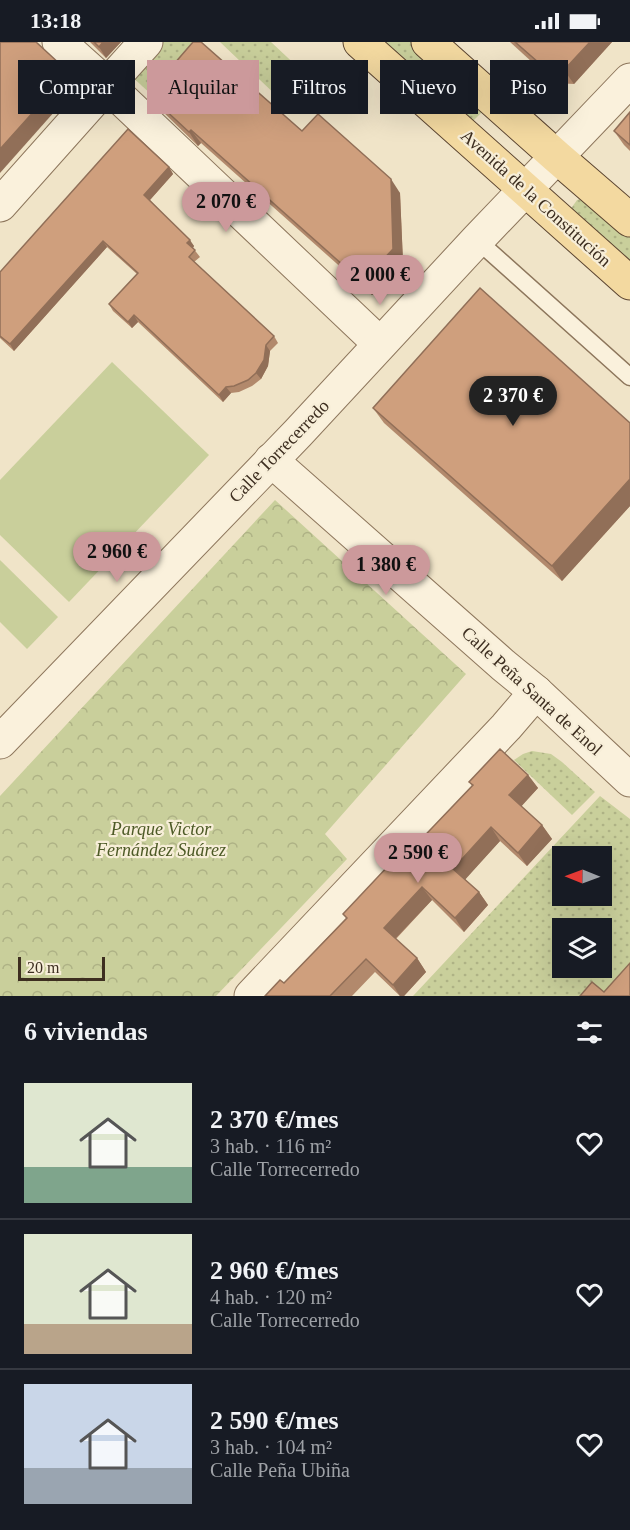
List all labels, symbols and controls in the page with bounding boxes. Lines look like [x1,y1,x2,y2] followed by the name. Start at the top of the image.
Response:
[30,8,81,33] text: 13:18
[18,60,135,114] chip: Comprar
[147,60,259,114] chip: Alquilar
[271,60,368,114] chip: Filtros
[380,60,478,114] chip: Nuevo
[490,60,568,114] chip: Piso
[457,125,615,271] street label: Avenida de la Constitución
[171,182,281,233] pin: 2 070 €
[196,190,256,212] text: 2 070 €
[325,255,435,306] pin: 2 000 €
[350,263,410,285] text: 2 000 €
[458,376,568,427] pin: 2 370 €
[483,384,543,406] text: 2 370 €
[225,396,333,506] street label: Calle Torrecerredo
[62,532,172,583] pin: 2 960 €
[87,540,147,562] text: 2 960 €
[331,545,441,596] pin: 1 380 €
[356,553,416,575] text: 1 380 €
[458,623,606,759] street label: Calle Peña Santa de Enol
[95,819,226,860] park label: Parque Victor Fernández Suárez
[363,833,473,884] pin: 2 590 €
[388,841,448,863] text: 2 590 €
[552,846,612,906] north arrow
[552,846,612,978] map controls
[552,918,612,978] button: layers
[18,954,105,982] scale bar
[27,959,59,976] text: 20 m
[573,1016,606,1049] icon: filters
[24,1017,148,1046] text: 6 viviendas
[210,1105,339,1134] text: 2 370 €/mes
[72,1107,144,1179] icon: home
[573,1127,606,1160] icon: heart
[210,1135,331,1157] text: 3 hab. · 116 m²
[210,1158,360,1180] text: Calle Torrecerredo
[210,1256,339,1285] text: 2 960 €/mes
[72,1258,144,1330] icon: home
[573,1278,606,1311] icon: heart
[210,1286,332,1308] text: 4 hab. · 120 m²
[210,1309,360,1331] text: Calle Torrecerredo
[210,1406,339,1435] text: 2 590 €/mes
[72,1408,144,1480] icon: home
[573,1428,606,1461] icon: heart
[210,1436,332,1458] text: 3 hab. · 104 m²
[210,1459,350,1481] text: Calle Peña Ubiña

